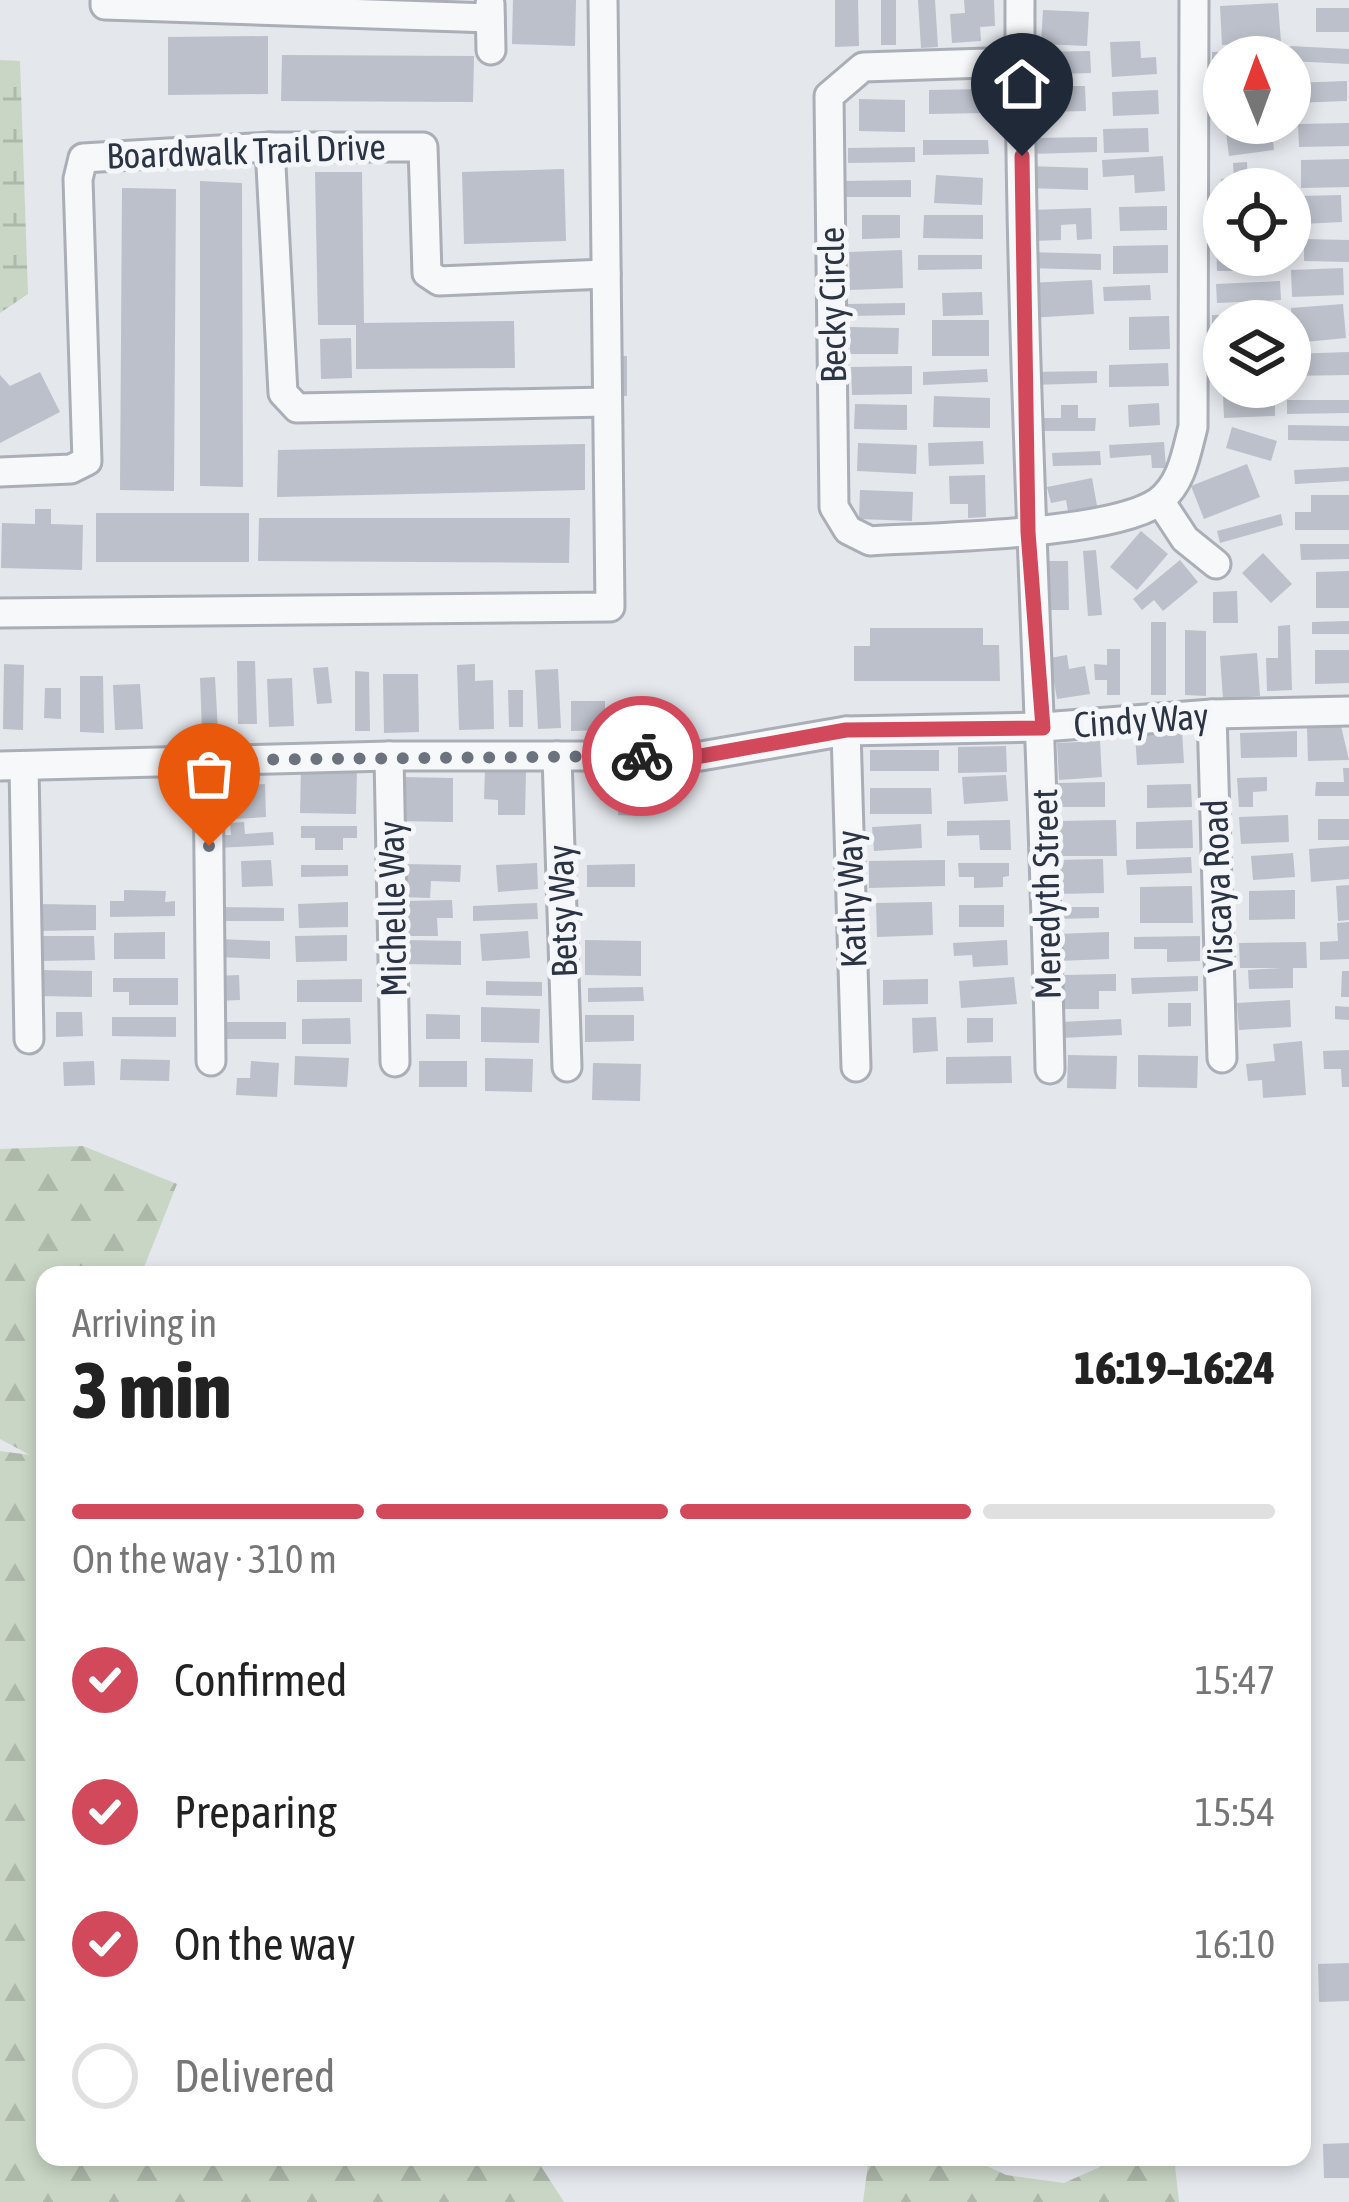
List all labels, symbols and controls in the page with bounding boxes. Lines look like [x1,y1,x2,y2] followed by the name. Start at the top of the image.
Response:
[971,33,1073,156] pin
[1203,36,1311,144] north arrow
[1203,36,1311,408] map controls
[989,51,1055,117] icon: home
[106,125,386,177] street label: Boardwalk Trail Drive
[1203,168,1311,276] button: locate
[810,227,854,383] street label: Becky Circle
[1203,300,1311,408] button: layers
[1072,694,1210,746] street label: Cindy Way
[582,696,702,816] courier
[158,723,260,846] pin
[609,723,675,789] icon: bike
[176,741,242,807] icon: bag
[1023,788,1069,1000] street label: Meredyth Street
[1193,799,1241,973] street label: Viscaya Road
[369,821,415,997] street label: Michelle Way
[828,829,874,969] street label: Kathy Way
[539,844,585,978] street label: Betsy Way
[72,1301,217,1345] text: Arriving in
[1074,1342,1275,1394] text: 16:19–16:24
[72,1345,231,1435] text: 3 min
[72,1537,337,1581] text: On the way · 310 m
[72,1647,138,1713] icon: check
[174,1654,347,1706] text: Confirmed
[1195,1658,1275,1702] text: 15:47
[72,1779,138,1845] icon: check
[174,1786,337,1838] text: Preparing
[1195,1790,1275,1834] text: 15:54
[72,1911,138,1977] icon: check
[174,1918,356,1970] text: On the way
[1195,1922,1275,1966] text: 16:10
[174,2050,335,2102] text: Delivered

